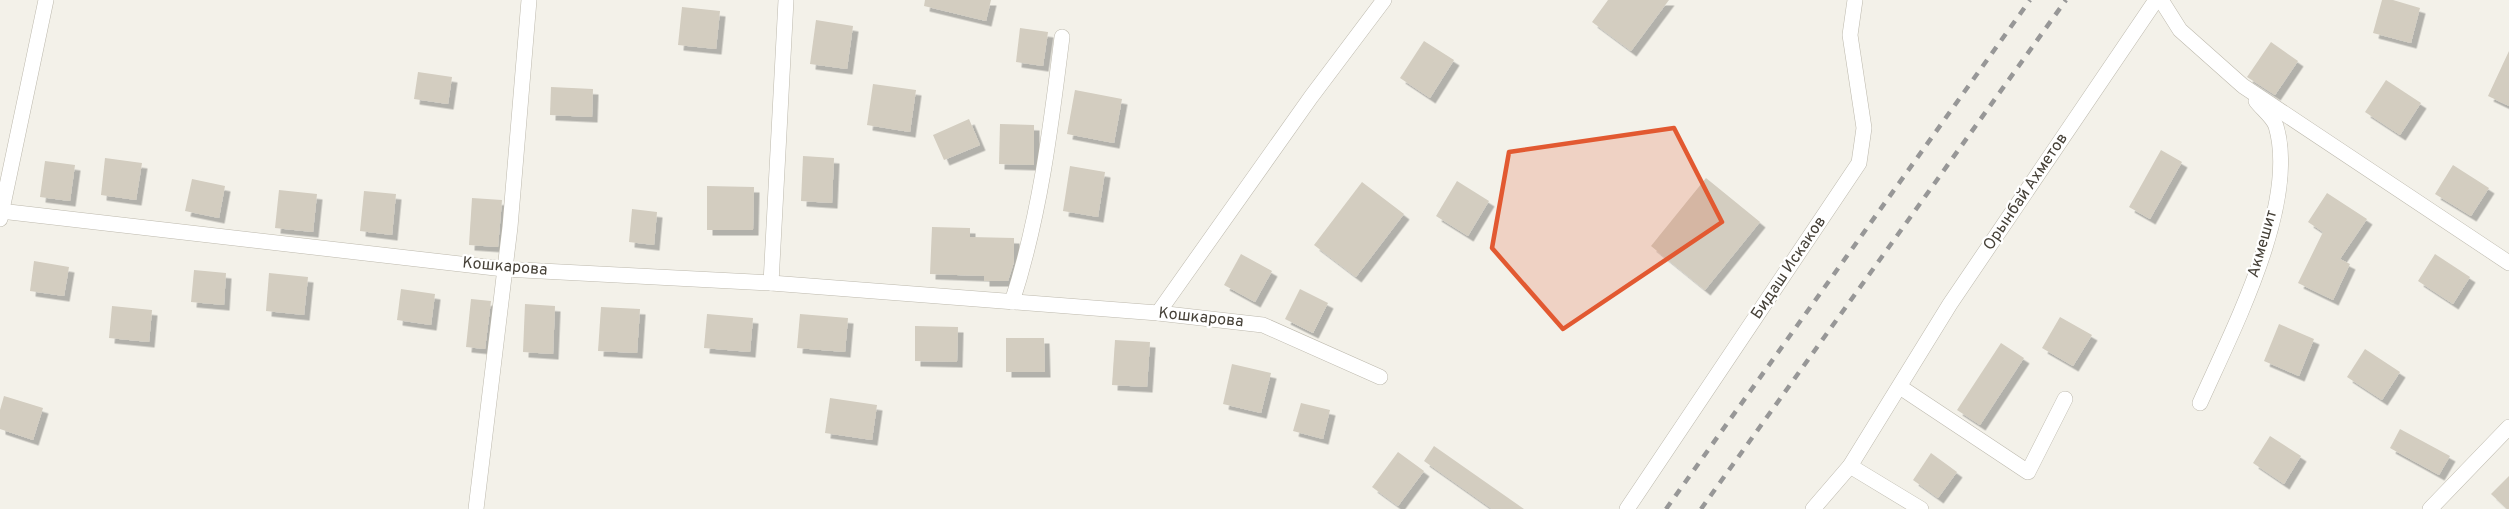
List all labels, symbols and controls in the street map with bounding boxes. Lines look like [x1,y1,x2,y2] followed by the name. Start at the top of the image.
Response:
[1979,129,2073,255] street label: Орынбай Ахметов
[2244,208,2282,280] street label: Акмешит
[1747,213,1831,323] street label: Бидаш Искаков
[462,253,548,281] street label: Кошкарова
[1157,304,1245,332] street label: Кошкарова

